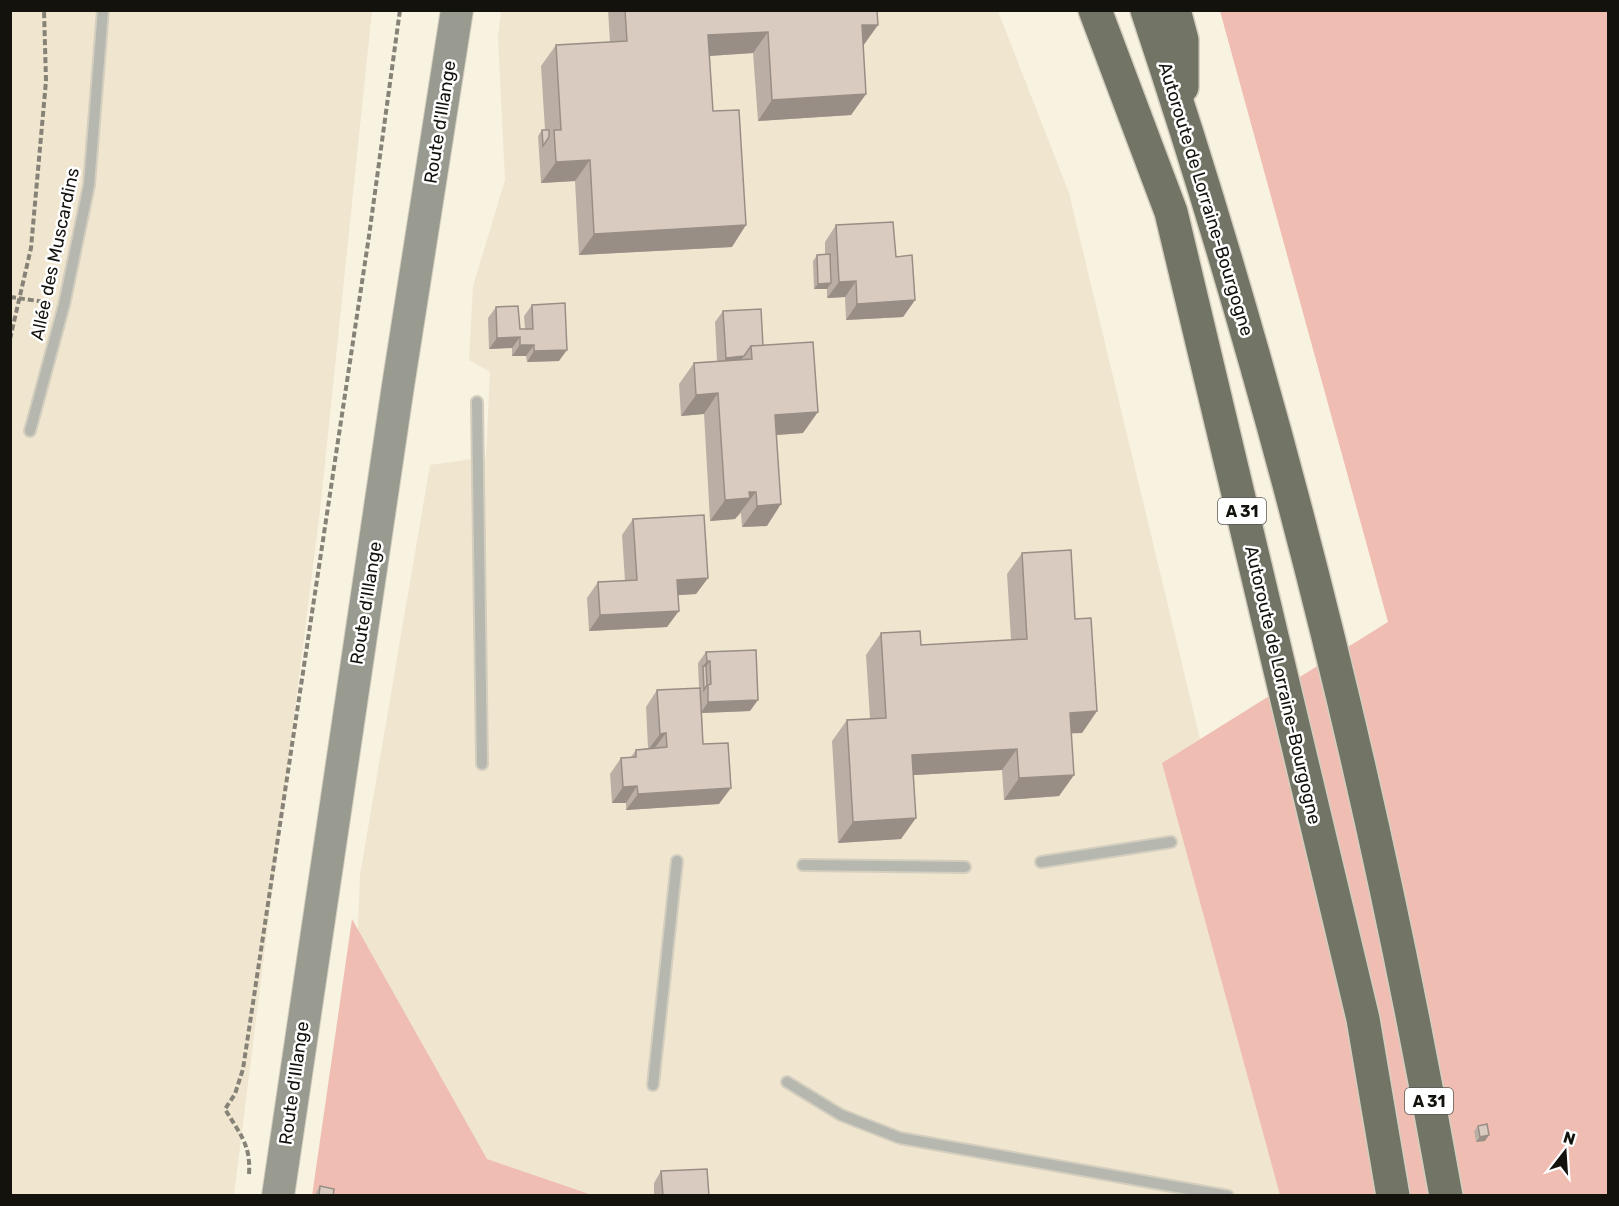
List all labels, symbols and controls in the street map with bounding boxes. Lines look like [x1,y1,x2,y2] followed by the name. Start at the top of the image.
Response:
[419,59,461,185] street label: Route d'Illange
[1154,59,1258,339] street label: Autoroute de Lorraine-Bourgogne
[26,166,84,342] street label: Allée des Muscardins
[1218,498,1266,524] road number: A 31
[345,540,387,666] street label: Route d'Illange
[1240,544,1326,826] street label: Autoroute de Lorraine-Bourgogne
[274,1020,314,1146] street label: Route d'Illange
[1405,1088,1453,1114] road number: A 31
[1535,1122,1595,1182] north arrow
[1561,1127,1578,1149] text: N

